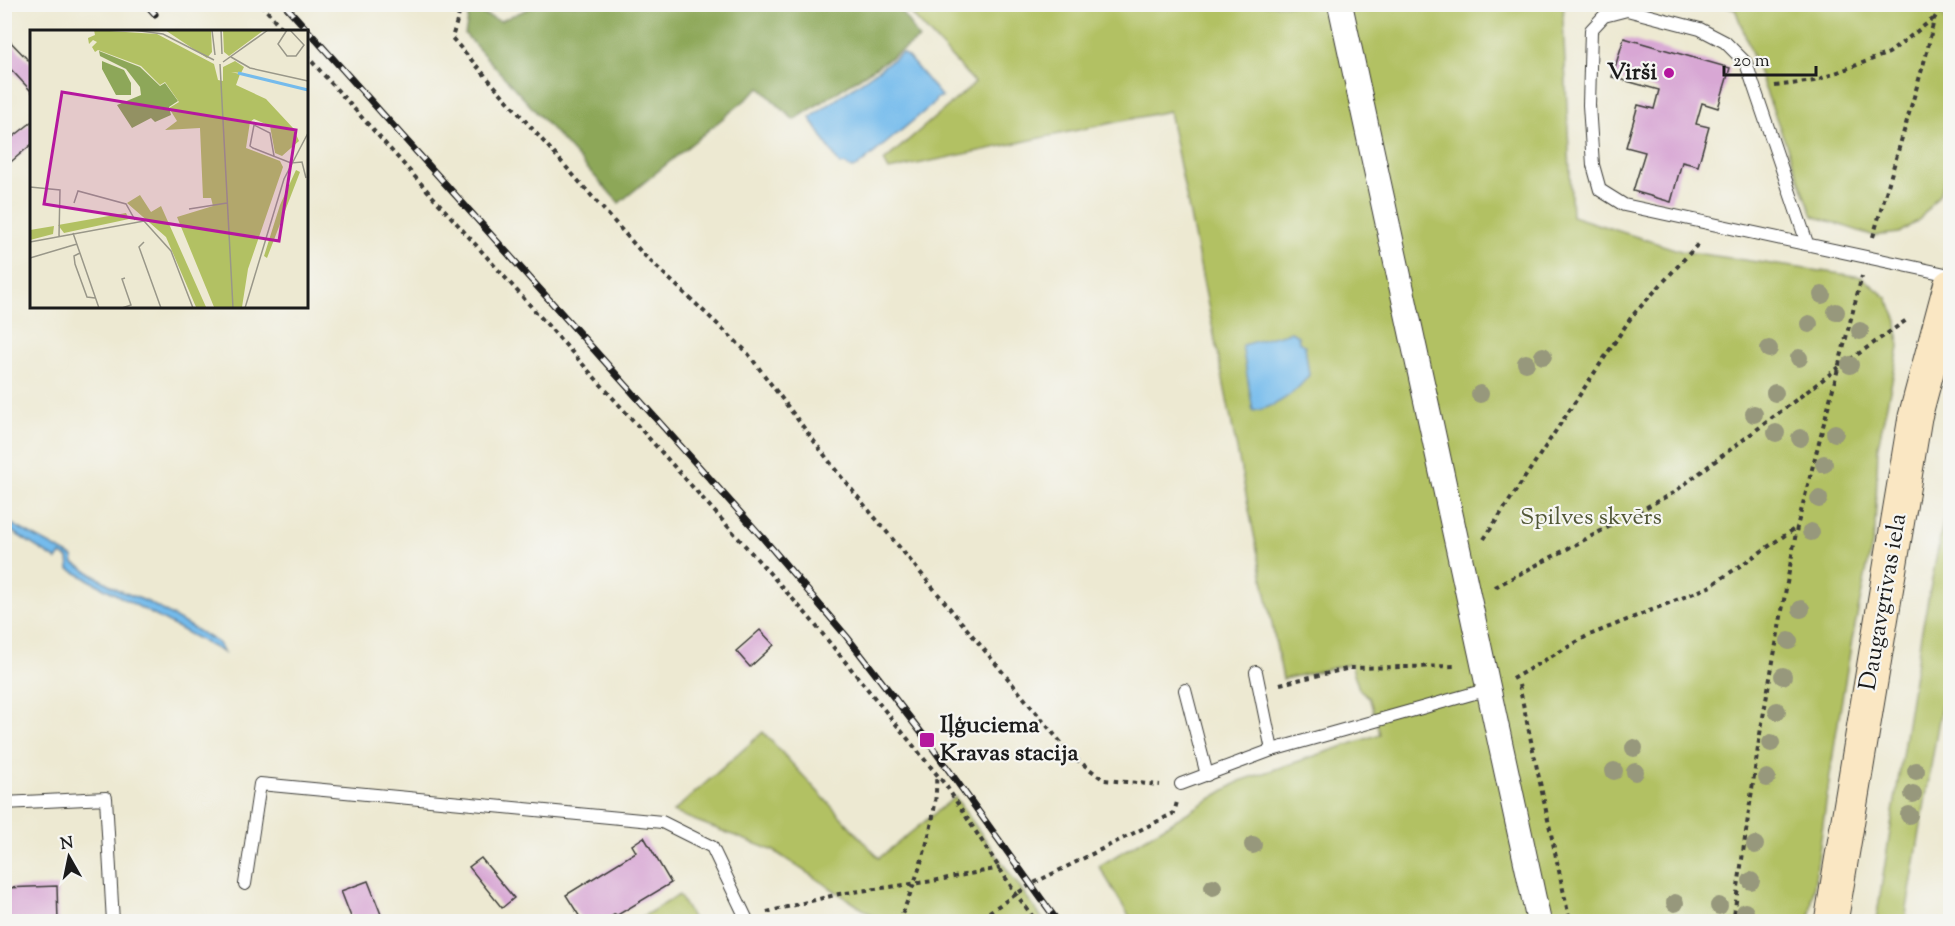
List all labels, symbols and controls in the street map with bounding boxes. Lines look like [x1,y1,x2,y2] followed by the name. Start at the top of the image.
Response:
[30,30,308,308] inset map
[1724,39,1816,77] scale bar
[1733,49,1770,75] text: 20 m
[1607,56,1657,90] place label: Virši
[1662,66,1676,80] marker: Virši
[1520,501,1662,535] park label: Spilves skvērs
[1852,511,1916,693] street label: Daugavgrīvas iela
[940,709,1079,771] place label: Iļģuciema Kravas stacija
[918,731,936,749] marker: Iļģuciema Kravas stacija
[39,827,99,887] north arrow
[59,832,75,857] text: N

